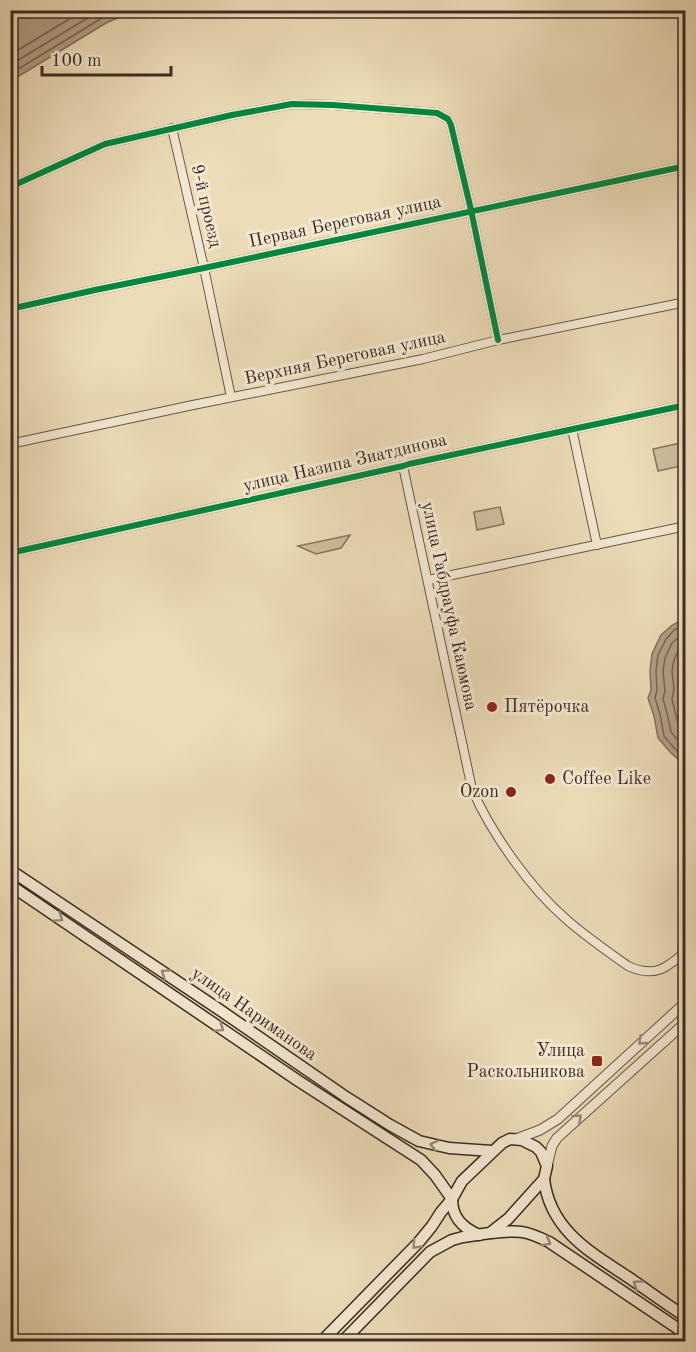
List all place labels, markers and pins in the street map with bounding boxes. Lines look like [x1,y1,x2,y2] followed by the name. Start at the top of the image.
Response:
[504,698,590,716] place label: Пятёрочка
[485,700,499,714] marker: Пятёрочка
[562,770,651,788] place label: Coffee Like
[543,772,557,786] marker: Coffee Like
[460,783,499,801] place label: Ozon
[504,785,518,799] marker: Ozon
[466,1042,585,1081] place label: Улица Раскольникова
[590,1054,604,1068] marker: Улица Раскольникова

